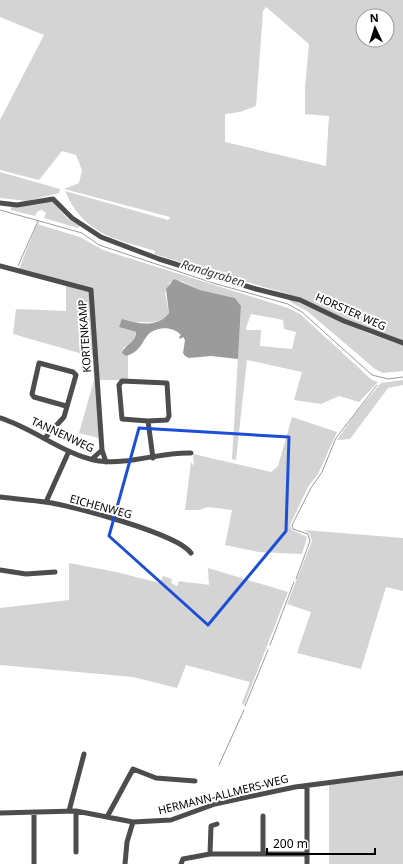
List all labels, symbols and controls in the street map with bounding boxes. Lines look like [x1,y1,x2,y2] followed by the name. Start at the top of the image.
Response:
[355,8,395,48] north arrow
[369,10,379,25] text: N
[179,255,247,291] water label: Randgraben
[313,289,389,333] street label: HORSTER WEG
[74,299,94,373] street label: KORTENKAMP
[29,413,97,455] street label: TANNENWEG
[68,491,134,521] street label: EICHENWEG
[156,771,290,817] street label: HERMANN-ALLMERS-WEG
[267,830,375,856] scale bar
[273,835,308,852] text: 200 m

